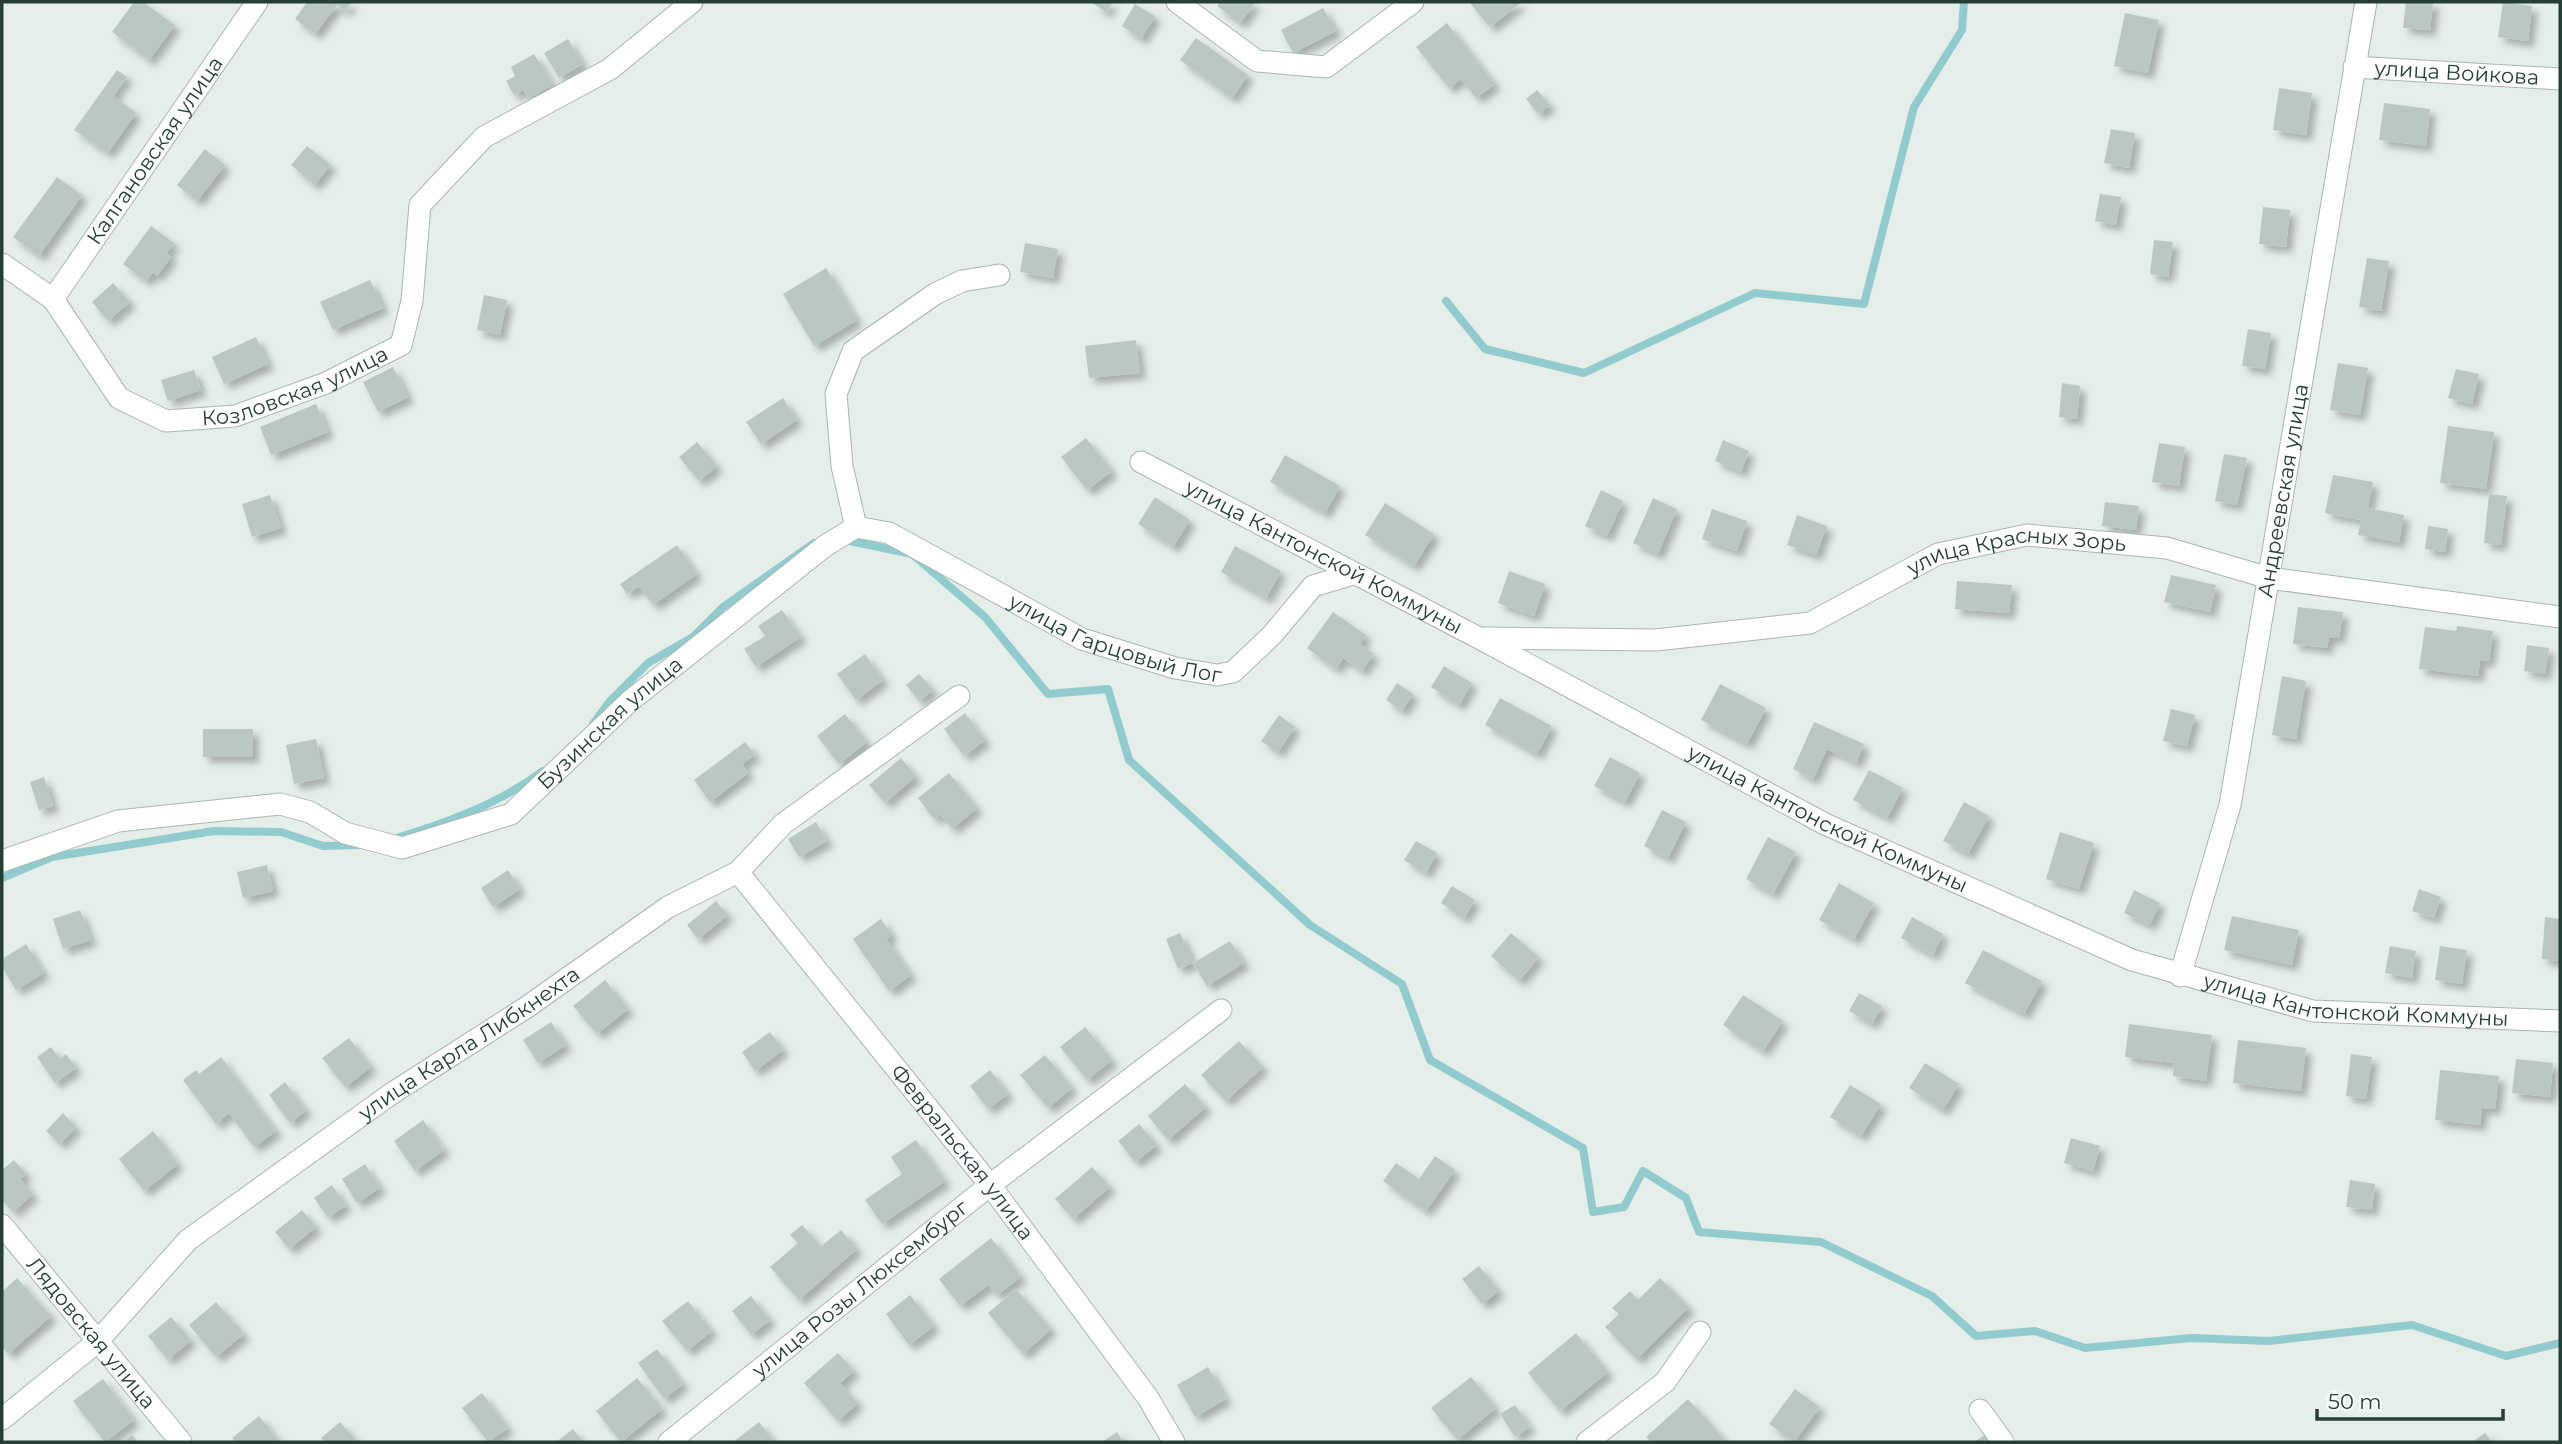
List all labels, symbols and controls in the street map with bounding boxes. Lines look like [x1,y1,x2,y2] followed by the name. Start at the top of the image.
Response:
[81,52,228,249] street label: Калгановская улица
[2373,55,2540,90] street label: улица Войкова
[201,341,392,430] street label: Козловская улица
[2252,382,2313,599] street label: Андреевская улица
[1180,474,1467,639] street label: улица Кантонской Коммуны
[1902,522,2128,581] street label: улица Красных Зорь
[1004,588,1223,688] street label: улица Гарцовый Лог
[532,651,687,794] street label: Бузинская улица
[1682,739,1972,898] street label: улица Кантонской Коммуны
[353,961,584,1126] street label: улица Карла Либкнехта
[2200,968,2509,1031] street label: улица Кантонской Коммуны
[886,1059,1039,1245] street label: Февральская улица
[746,1194,973,1383] street label: улица Розы Люксембург
[22,1252,161,1414] street label: Лядовская улица
[2317,1378,2502,1422] scale bar
[2328,1389,2382,1414] text: 50 m

